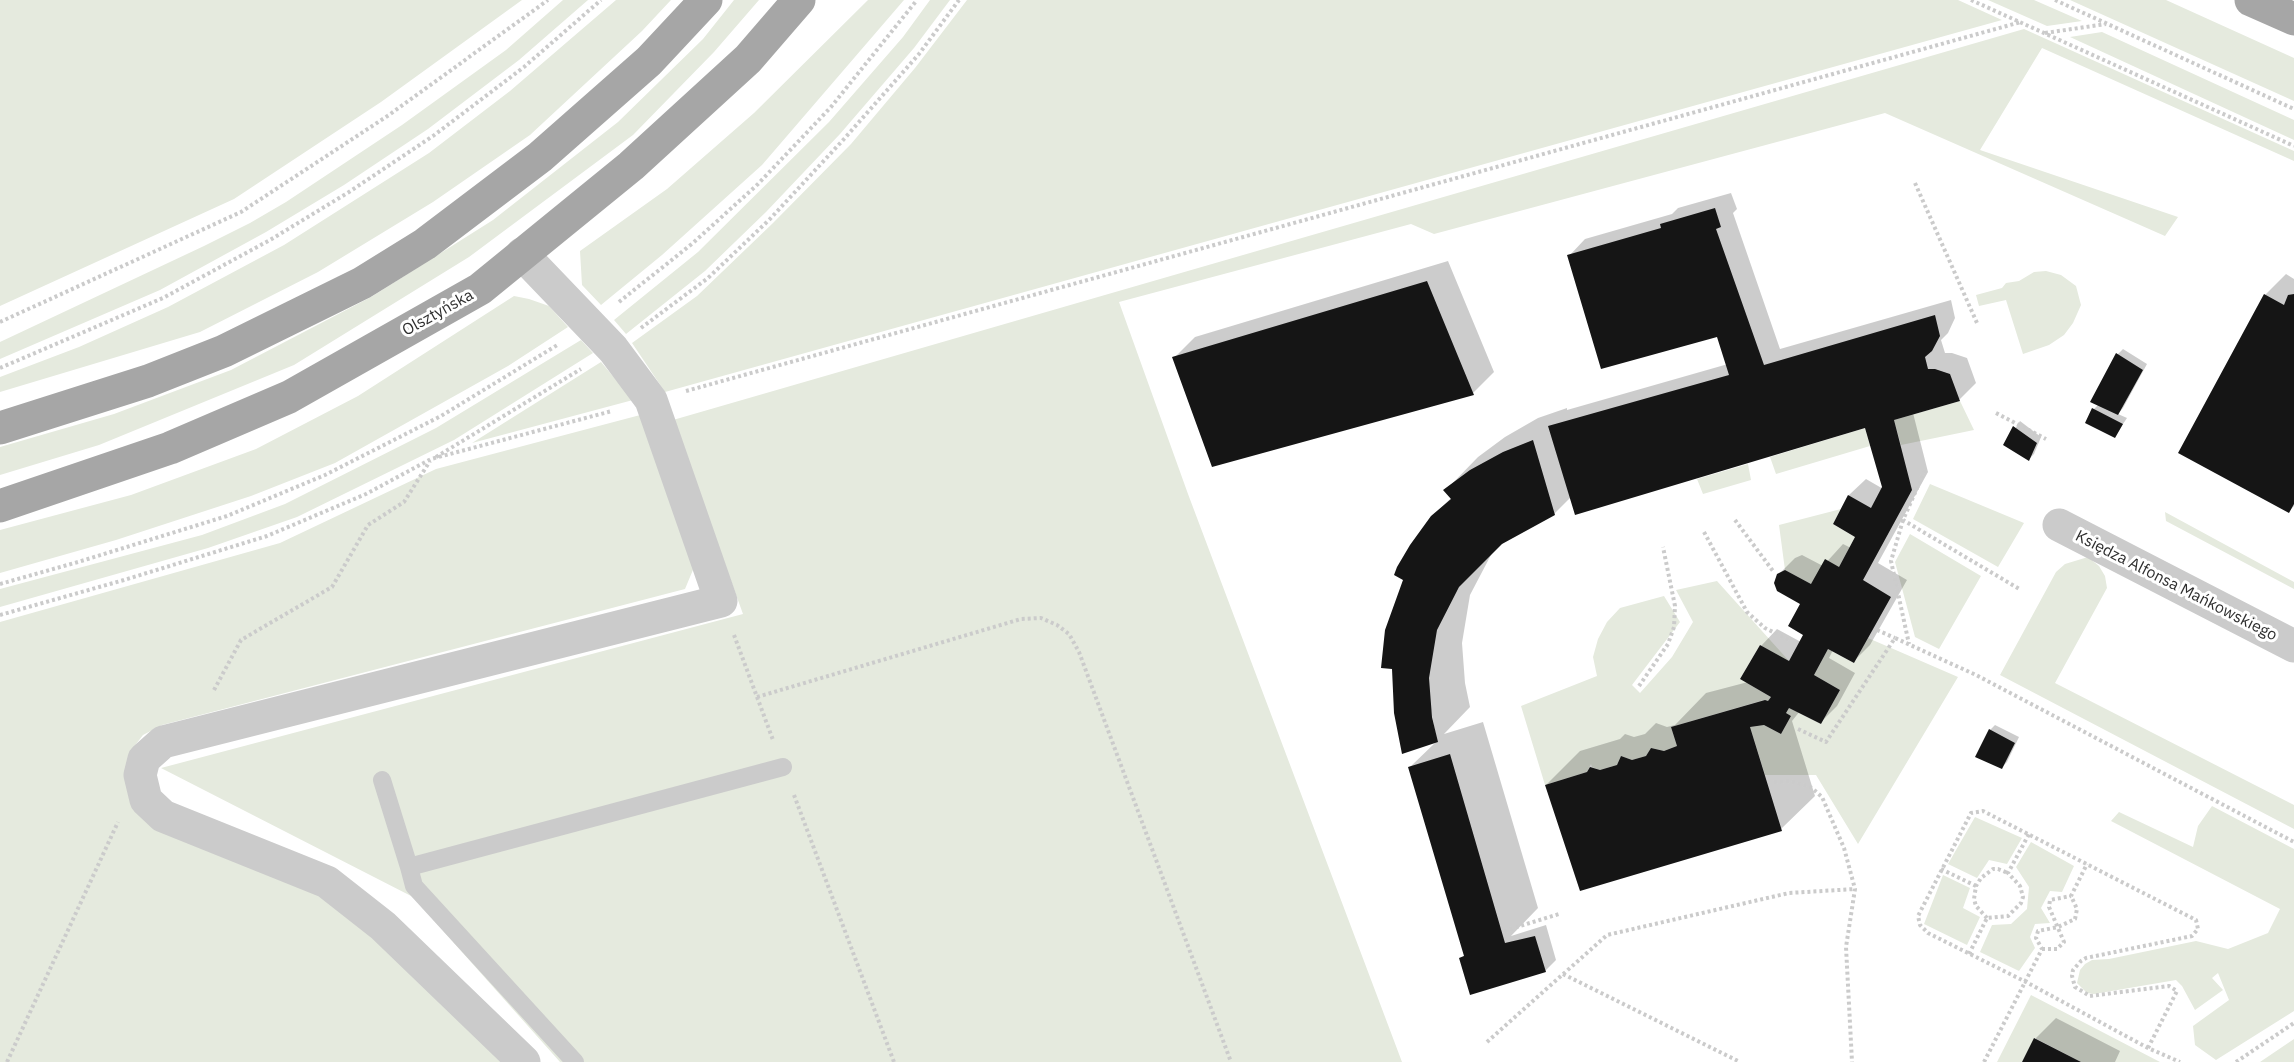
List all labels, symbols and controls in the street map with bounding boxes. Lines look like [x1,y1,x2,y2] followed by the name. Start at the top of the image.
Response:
[399,286,477,340] street label: Olsztyńska
[2072,527,2280,645] street label: Księdza Alfonsa Mańkowskiego

